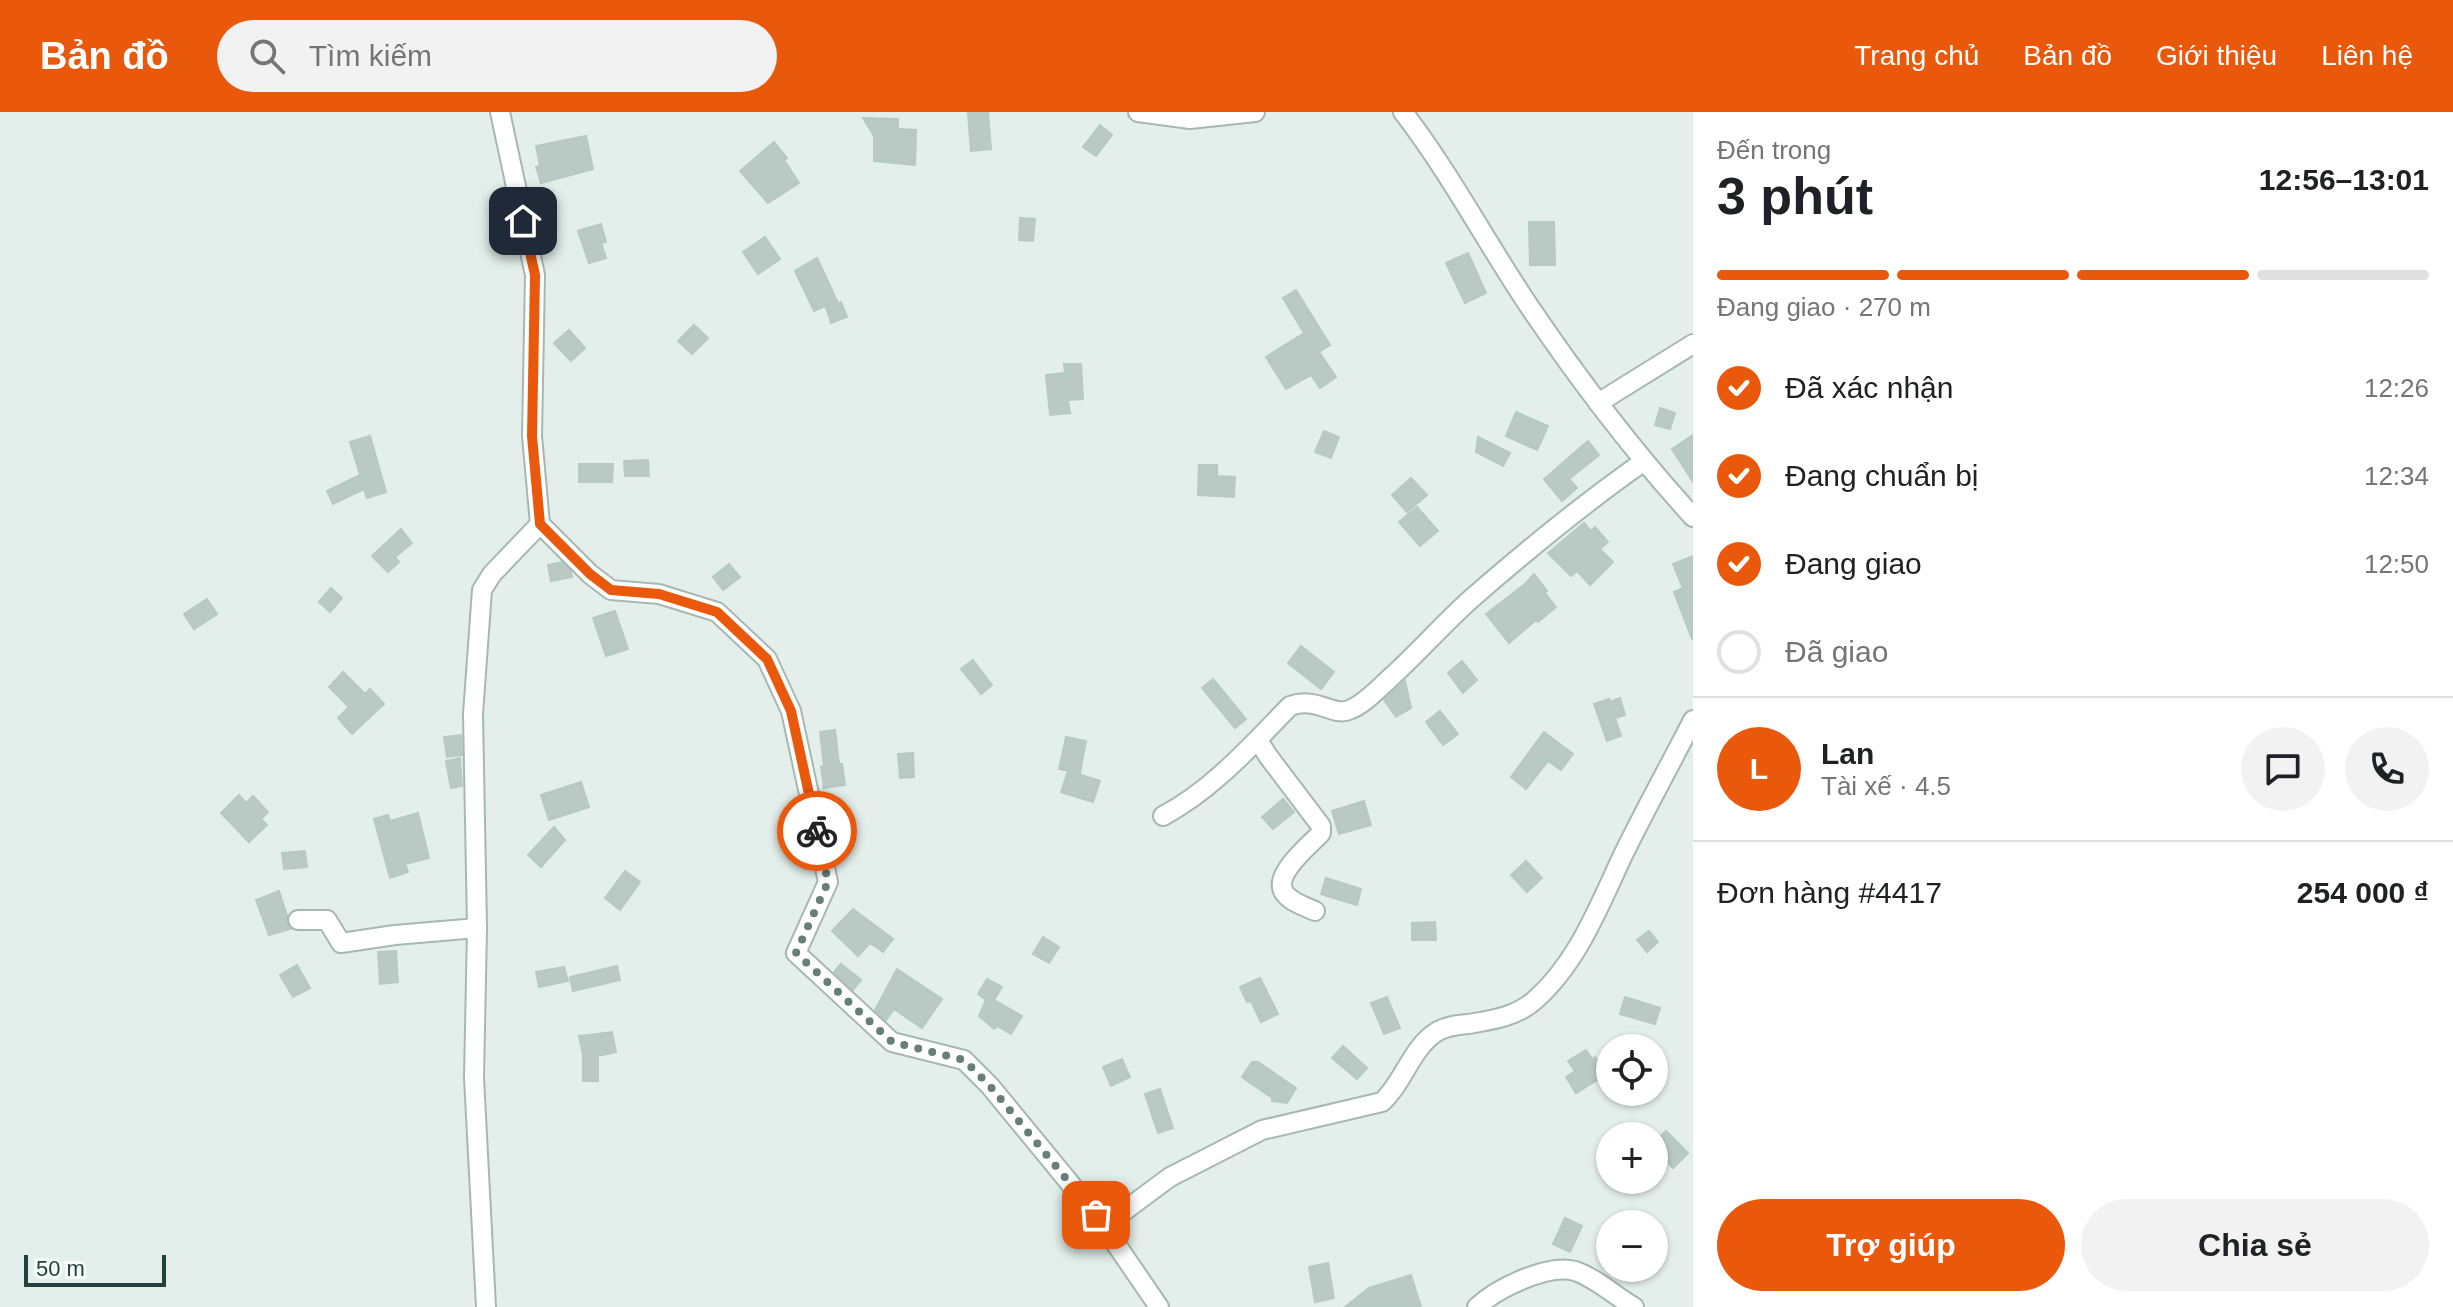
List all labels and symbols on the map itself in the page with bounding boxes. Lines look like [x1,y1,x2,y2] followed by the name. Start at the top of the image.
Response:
[489,187,557,255] pin
[777,791,857,871] courier
[1062,1181,1130,1249] pin
[24,1251,166,1287] scale bar

